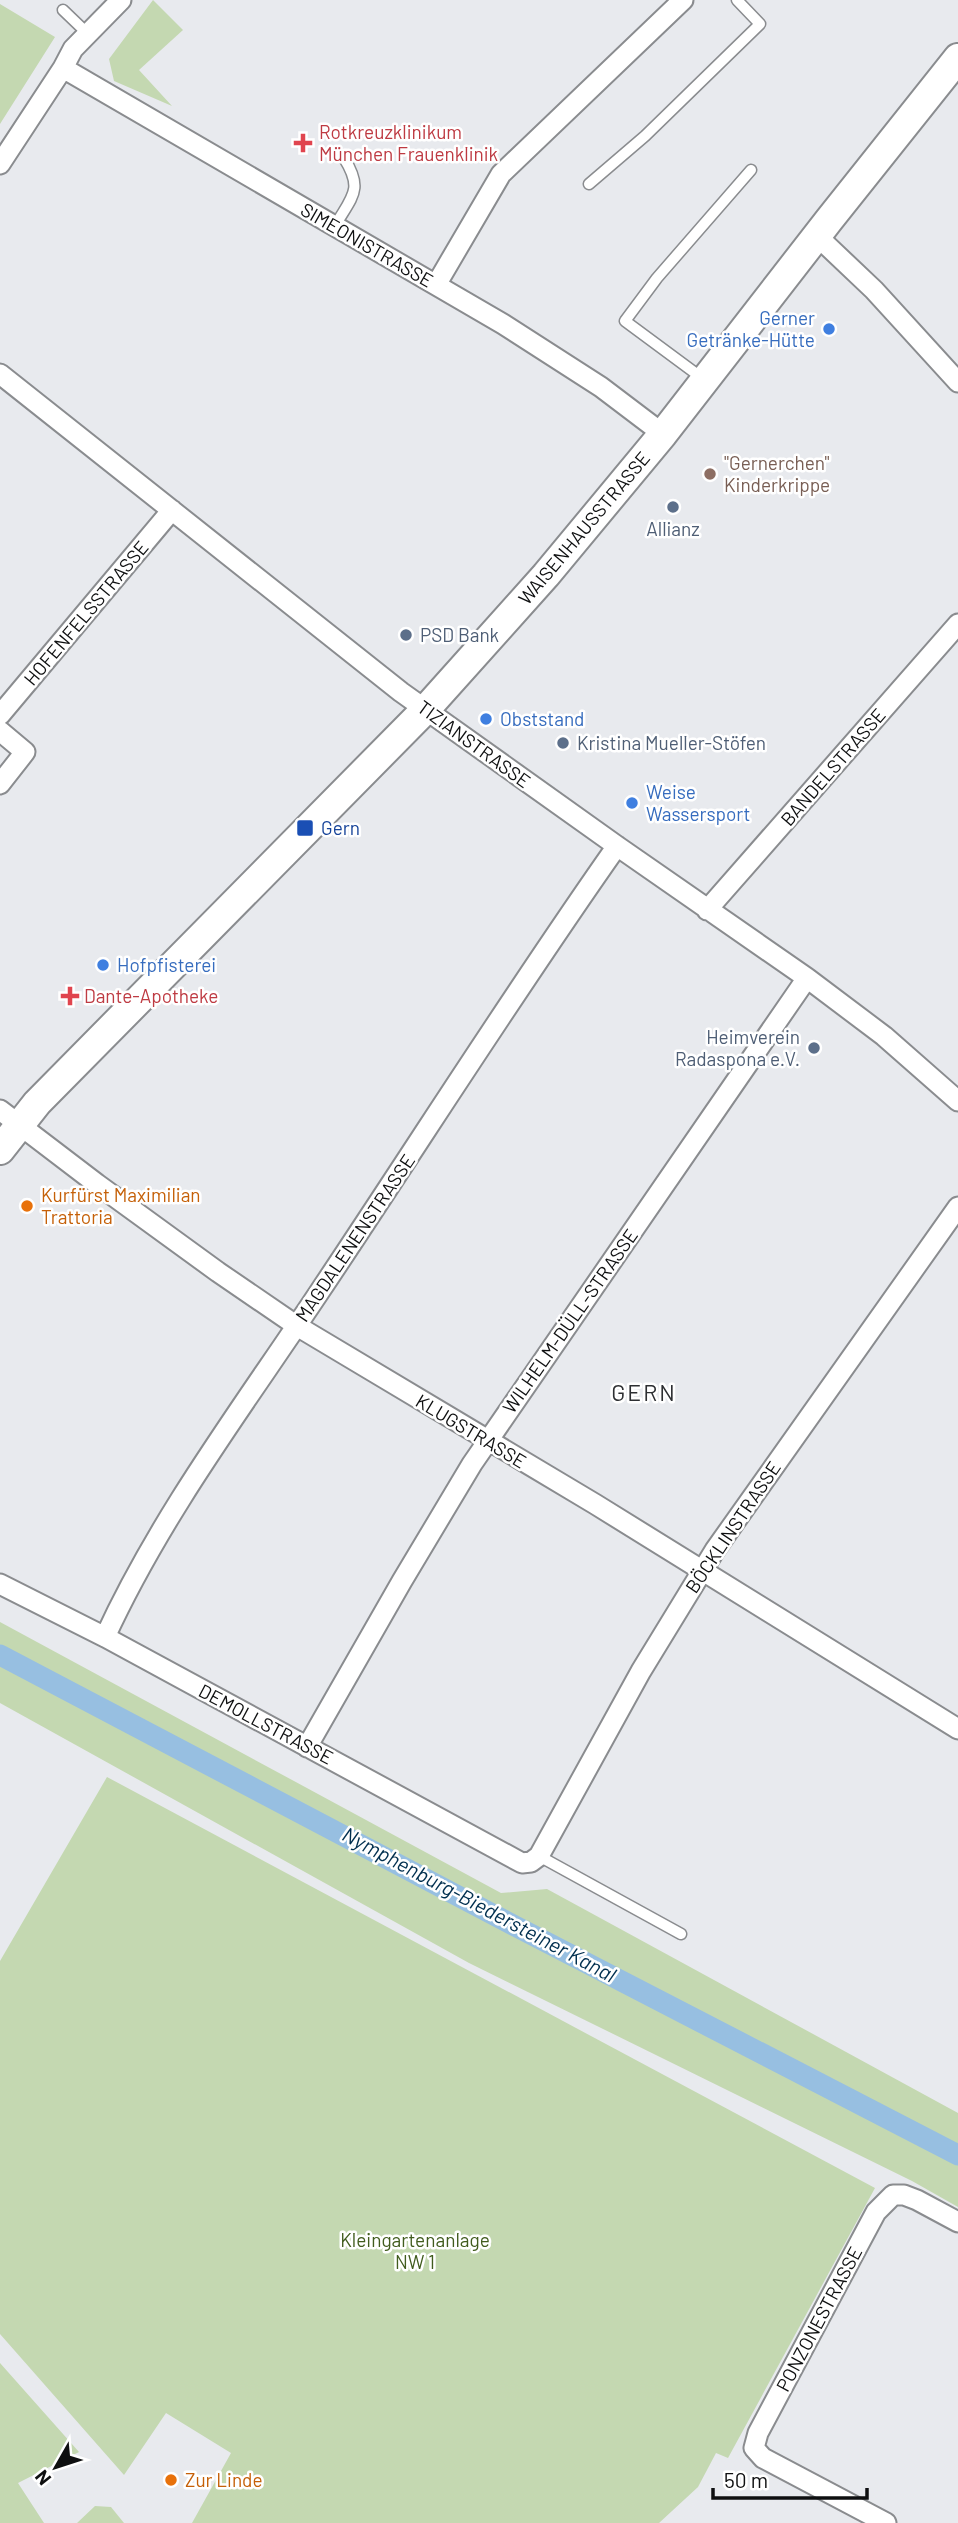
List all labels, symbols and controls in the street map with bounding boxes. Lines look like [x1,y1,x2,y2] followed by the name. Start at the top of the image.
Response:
[319,120,498,165] place label: Rotkreuzklinikum München Frauenklinik
[293,133,313,153] marker: Rotkreuzklinikum München Frauenklinik
[297,197,438,292] street label: SIMEONISTRASSE
[687,306,815,351] place label: Gerner Getränke-Hütte
[821,321,837,337] marker: Gerner Getränke-Hütte
[513,447,654,609] street label: WAISENHAUSSTRASSE
[724,451,830,496] place label: "Gernerchen" Kinderkrippe
[702,466,718,482] marker: "Gernerchen" Kinderkrippe
[665,499,681,515] marker: Allianz
[646,517,700,540] place label: Allianz
[18,536,153,690] street label: HOFENFELSSTRASSE
[420,623,499,646] place label: PSD Bank
[398,627,414,643] marker: PSD Bank
[413,695,535,792] street label: TIZIANSTRASSE
[775,703,890,830] street label: BANDELSTRASSE
[500,707,584,730] place label: Obststand
[478,711,494,727] marker: Obststand
[577,731,766,754] place label: Kristina Mueller-Stöfen
[555,735,571,751] marker: Kristina Mueller-Stöfen
[646,780,750,825] place label: Weise Wassersport
[624,795,640,811] marker: Weise Wassersport
[321,816,360,839] place label: Gern
[295,818,315,838] marker: Gern
[117,953,216,976] place label: Hofpfisterei
[95,957,111,973] marker: Hofpfisterei
[84,984,218,1007] place label: Dante-Apotheke
[62,988,78,1004] marker: Dante-Apotheke
[675,1025,800,1070] place label: Heimverein Radaspona e.V.
[806,1040,822,1056] marker: Heimverein Radaspona e.V.
[290,1150,419,1326] street label: MAGDALENENSTRASSE
[41,1183,201,1228] place label: Kurfürst Maximilian Trattoria
[19,1198,35,1214] marker: Kurfürst Maximilian Trattoria
[497,1224,642,1417] street label: WILHELM-DÜLL-STRASSE
[611,1378,677,1406] district label: GERN
[412,1389,531,1472] street label: KLUGSTRASSE
[680,1457,785,1597] street label: BÖCKLINSTRASSE
[195,1679,337,1769] street label: DEMOLLSTRASSE
[339,1821,621,1987] water label: Nymphenburg-Biedersteiner Kanal
[340,2228,490,2273] park label: Kleingartenanlage NW 1
[771,2242,866,2395] street label: PONZONESTRASSE
[21,2432,91,2502] north arrow
[713,2456,867,2500] scale bar
[29,2466,55,2490] text: N
[724,2467,768,2492] text: 50 m
[185,2468,263,2491] place label: Zur Linde
[163,2472,179,2488] marker: Zur Linde

